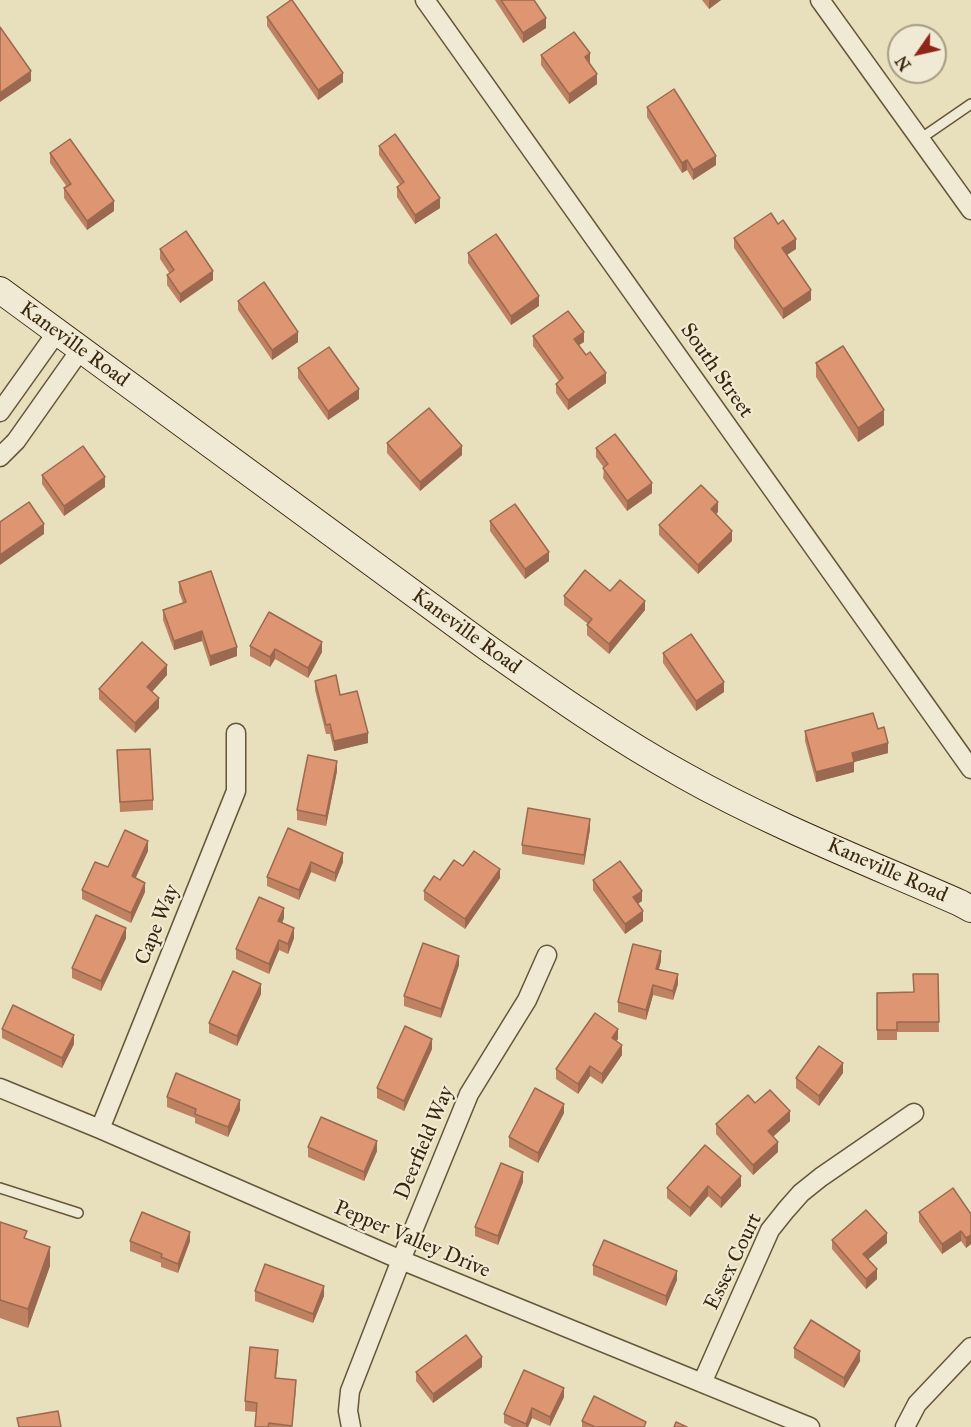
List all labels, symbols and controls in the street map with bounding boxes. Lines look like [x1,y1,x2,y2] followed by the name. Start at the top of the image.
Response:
[887,24,947,84] north arrow
[892,52,915,74] text: N
[14,297,134,393] street label: Kaneville Road
[674,319,758,423] street label: South Street
[406,584,526,680] street label: Kaneville Road
[823,833,951,909] street label: Kaneville Road
[131,881,185,969] street label: Cape Way
[390,1082,460,1204] street label: Deerfield Way
[330,1196,494,1284] street label: Pepper Valley Drive
[700,1210,768,1314] street label: Essex Court

